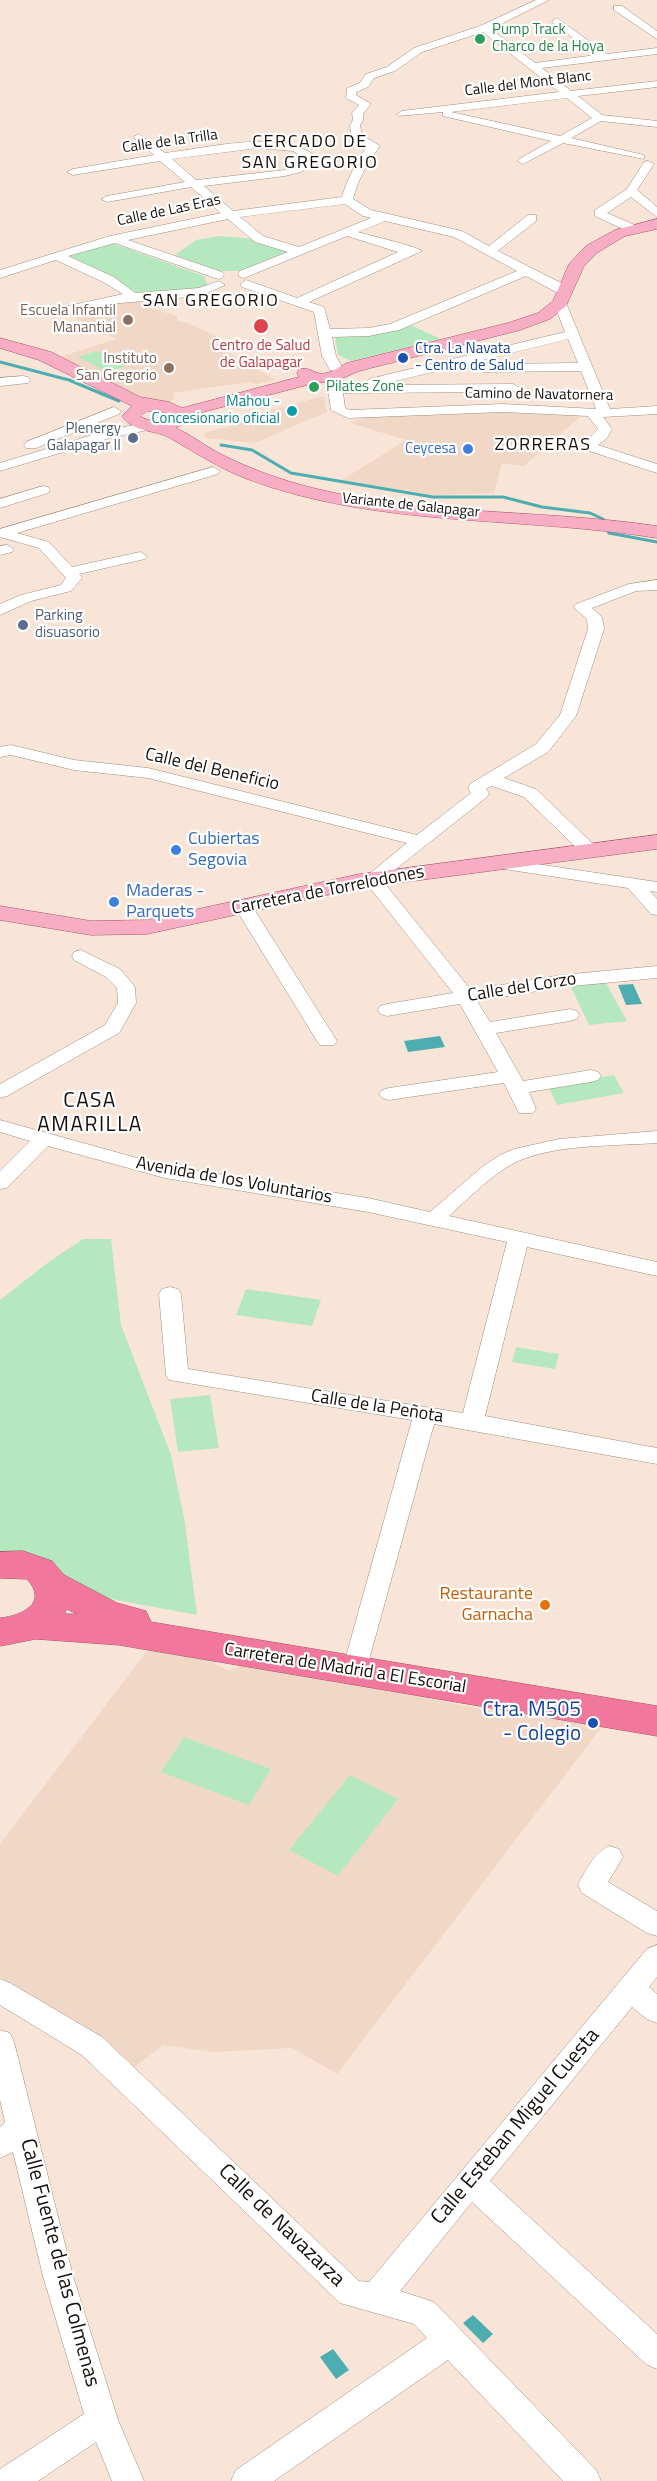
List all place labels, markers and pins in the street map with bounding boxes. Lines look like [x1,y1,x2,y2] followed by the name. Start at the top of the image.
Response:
[492,21,604,56] place label: Pump Track Charco de la Hoya
[473,32,487,46] marker: Pump Track Charco de la Hoya
[20,302,116,337] place label: Escuela Infantil Manantial
[121,313,135,327] marker: Escuela Infantil Manantial
[252,317,270,335] marker: Centro de Salud de Galapagar
[212,337,310,372] place label: Centro de Salud de Galapagar
[415,340,524,375] place label: Ctra. La Navata - Centro de Salud
[76,350,157,385] place label: Instituto San Gregorio
[396,351,410,365] marker: Ctra. La Navata - Centro de Salud
[162,361,176,375] marker: Instituto San Gregorio
[326,378,404,396] place label: Pilates Zone
[307,380,321,394] marker: Pilates Zone
[152,393,280,428] place label: Mahou - Concesionario oficial
[285,404,299,418] marker: Mahou - Concesionario oficial
[47,420,121,455] place label: Plenergy Galapagar II
[126,431,140,445] marker: Plenergy Galapagar II
[405,440,456,458] place label: Ceycesa
[461,442,475,456] marker: Ceycesa
[35,607,100,642] place label: Parking disuasorio
[16,618,30,632] marker: Parking disuasorio
[188,829,260,872] place label: Cubiertas Segovia
[169,843,183,857] marker: Cubiertas Segovia
[126,881,204,924] place label: Maderas - Parquets
[107,895,121,909] marker: Maderas - Parquets
[439,1584,533,1626] place label: Restaurante Garnacha
[538,1598,552,1612] marker: Restaurante Garnacha
[482,1698,581,1748] place label: Ctra. M505 - Colegio
[586,1716,600,1730] marker: Ctra. M505 - Colegio

